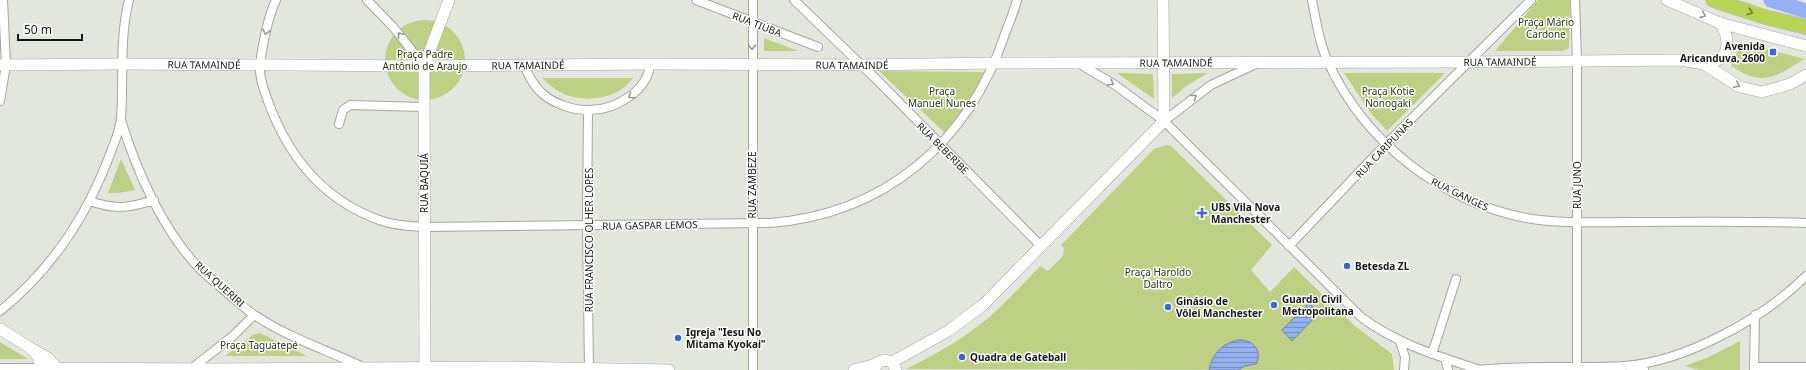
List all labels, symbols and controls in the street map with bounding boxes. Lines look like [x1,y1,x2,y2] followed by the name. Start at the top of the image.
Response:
[1746,7,1753,16] one-way arrow
[730,8,784,40] street label: RUA TIÚBA
[1698,10,1706,18] one-way arrow
[1518,15,1574,41] park label: Praça Mário Cardone
[18,16,82,42] scale bar
[24,21,52,38] text: 50 m
[263,29,271,35] one-way arrow
[397,33,404,40] one-way arrow
[1680,39,1765,65] place label: Avenida Aricanduva, 2600
[748,44,756,50] one-way arrow
[383,47,467,73] park label: Praça Padre Antônio de Araujo
[1768,47,1778,57] marker: Avenida Aricanduva, 2600
[1463,54,1537,69] street label: RUA TAMAINDÉ
[1139,56,1213,70] street label: RUA TAMAINDÉ
[167,57,241,72] street label: RUA TAMAINDÉ
[491,58,565,72] street label: RUA TAMAINDÉ
[815,58,889,72] street label: RUA TAMAINDÉ
[1107,78,1114,85] one-way arrow
[1733,80,1740,88] one-way arrow
[908,84,976,110] park label: Praça Manuel Nunes
[1362,84,1415,110] park label: Praça Kotie Nonogaki
[628,91,635,98] one-way arrow
[1190,94,1197,102] one-way arrow
[1352,115,1416,181] street label: RUA CARIPUNAS
[914,119,972,177] street label: RUA BEBERIBE
[417,152,431,213] street label: RUA BAQUIÁ
[745,152,759,218] street label: RUA ZAMBEZE
[1570,161,1584,209] street label: RUA JUNO
[582,167,596,312] street label: RUA FRANCISCO OLHER LOPES
[1429,174,1491,214] street label: RUA GANGES
[1211,200,1280,226] place label: UBS Vila Nova Manchester
[1196,207,1208,219] marker: UBS Vila Nova Manchester
[602,217,698,233] street label: RUA GASPAR LEMOS
[192,258,248,310] street label: RUA QUERIRI
[1355,259,1410,273] place label: Betesda ZL
[1342,261,1352,271] marker: Betesda ZL
[1125,265,1191,291] park label: Praça Haroldo Daltro
[1282,292,1354,318] place label: Guarda Civil Metropolitana
[1176,294,1263,320] place label: Ginásio de Vôlei Manchester
[1269,300,1279,310] marker: Guarda Civil Metropolitana
[1163,302,1173,312] marker: Ginásio de Vôlei Manchester
[686,325,766,351] place label: Igreja "Iesu No Mitama Kyokai"
[673,333,683,343] marker: Igreja "Iesu No Mitama Kyokai"
[220,338,298,352] park label: Praça Taguatepé
[970,350,1066,364] place label: Quadra de Gateball
[957,352,967,362] marker: Quadra de Gateball

